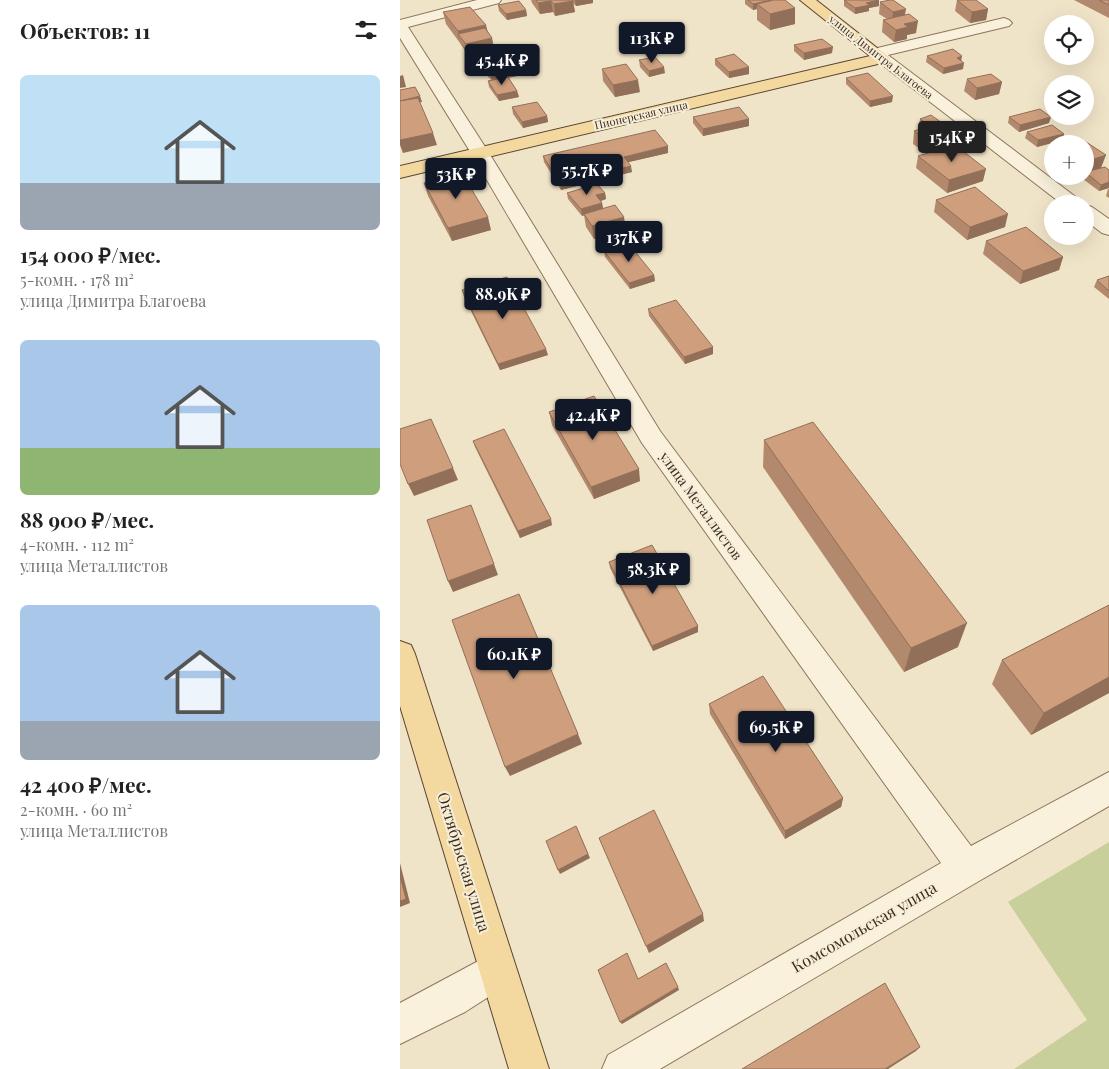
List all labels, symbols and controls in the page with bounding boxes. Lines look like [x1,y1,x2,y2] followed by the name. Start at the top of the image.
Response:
[825,11,937,102] street label: улица Димитра Благоева
[1044,15,1094,245] map controls
[1044,15,1094,65] button: locate
[20,16,150,44] text: Объектов: 11
[352,16,380,44] icon: filters
[611,22,693,64] pin: 113K ₽
[630,27,674,48] text: 113K ₽
[456,44,548,86] pin: 45.4K ₽
[476,49,528,70] text: 45.4K ₽
[1044,75,1094,125] button: layers
[593,96,690,133] street label: Пионерская улица
[155,107,245,197] icon: home
[911,120,993,163] pin: 154K ₽
[929,126,975,147] text: 154K ₽
[1044,135,1094,185] button: +
[541,154,633,196] pin: 55.7K ₽
[421,158,491,200] pin: 53K ₽
[562,159,612,180] text: 55.7K ₽
[436,163,476,184] text: 53K ₽
[1044,195,1094,245] button: −
[588,220,670,263] pin: 137K ₽
[606,226,652,247] text: 137K ₽
[20,240,161,268] text: 154 000 ₽/мес.
[20,269,134,290] text: 5-комн. · 178 m²
[457,278,549,320] pin: 88.9K ₽
[475,283,531,304] text: 88.9K ₽
[20,290,206,311] text: улица Димитра Благоева
[155,372,245,462] icon: home
[547,398,639,441] pin: 42.4K ₽
[566,404,620,425] text: 42.4K ₽
[655,447,747,564] street label: улица Металлистов
[20,505,154,533] text: 88 900 ₽/мес.
[20,534,134,555] text: 4-комн. · 112 m²
[607,552,699,595] pin: 58.3K ₽
[20,555,168,576] text: улица Металлистов
[627,558,679,579] text: 58.3K ₽
[155,637,245,727] icon: home
[468,638,560,680] pin: 60.1K ₽
[487,643,541,664] text: 60.1K ₽
[730,710,822,753] pin: 69.5K ₽
[749,716,803,737] text: 69.5K ₽
[20,770,152,798] text: 42 400 ₽/мес.
[433,789,496,934] street label: Октябрьская улица
[20,799,132,820] text: 2-комн. · 60 m²
[20,820,168,841] text: улица Металлистов
[787,876,940,977] street label: Комсомольская улица

